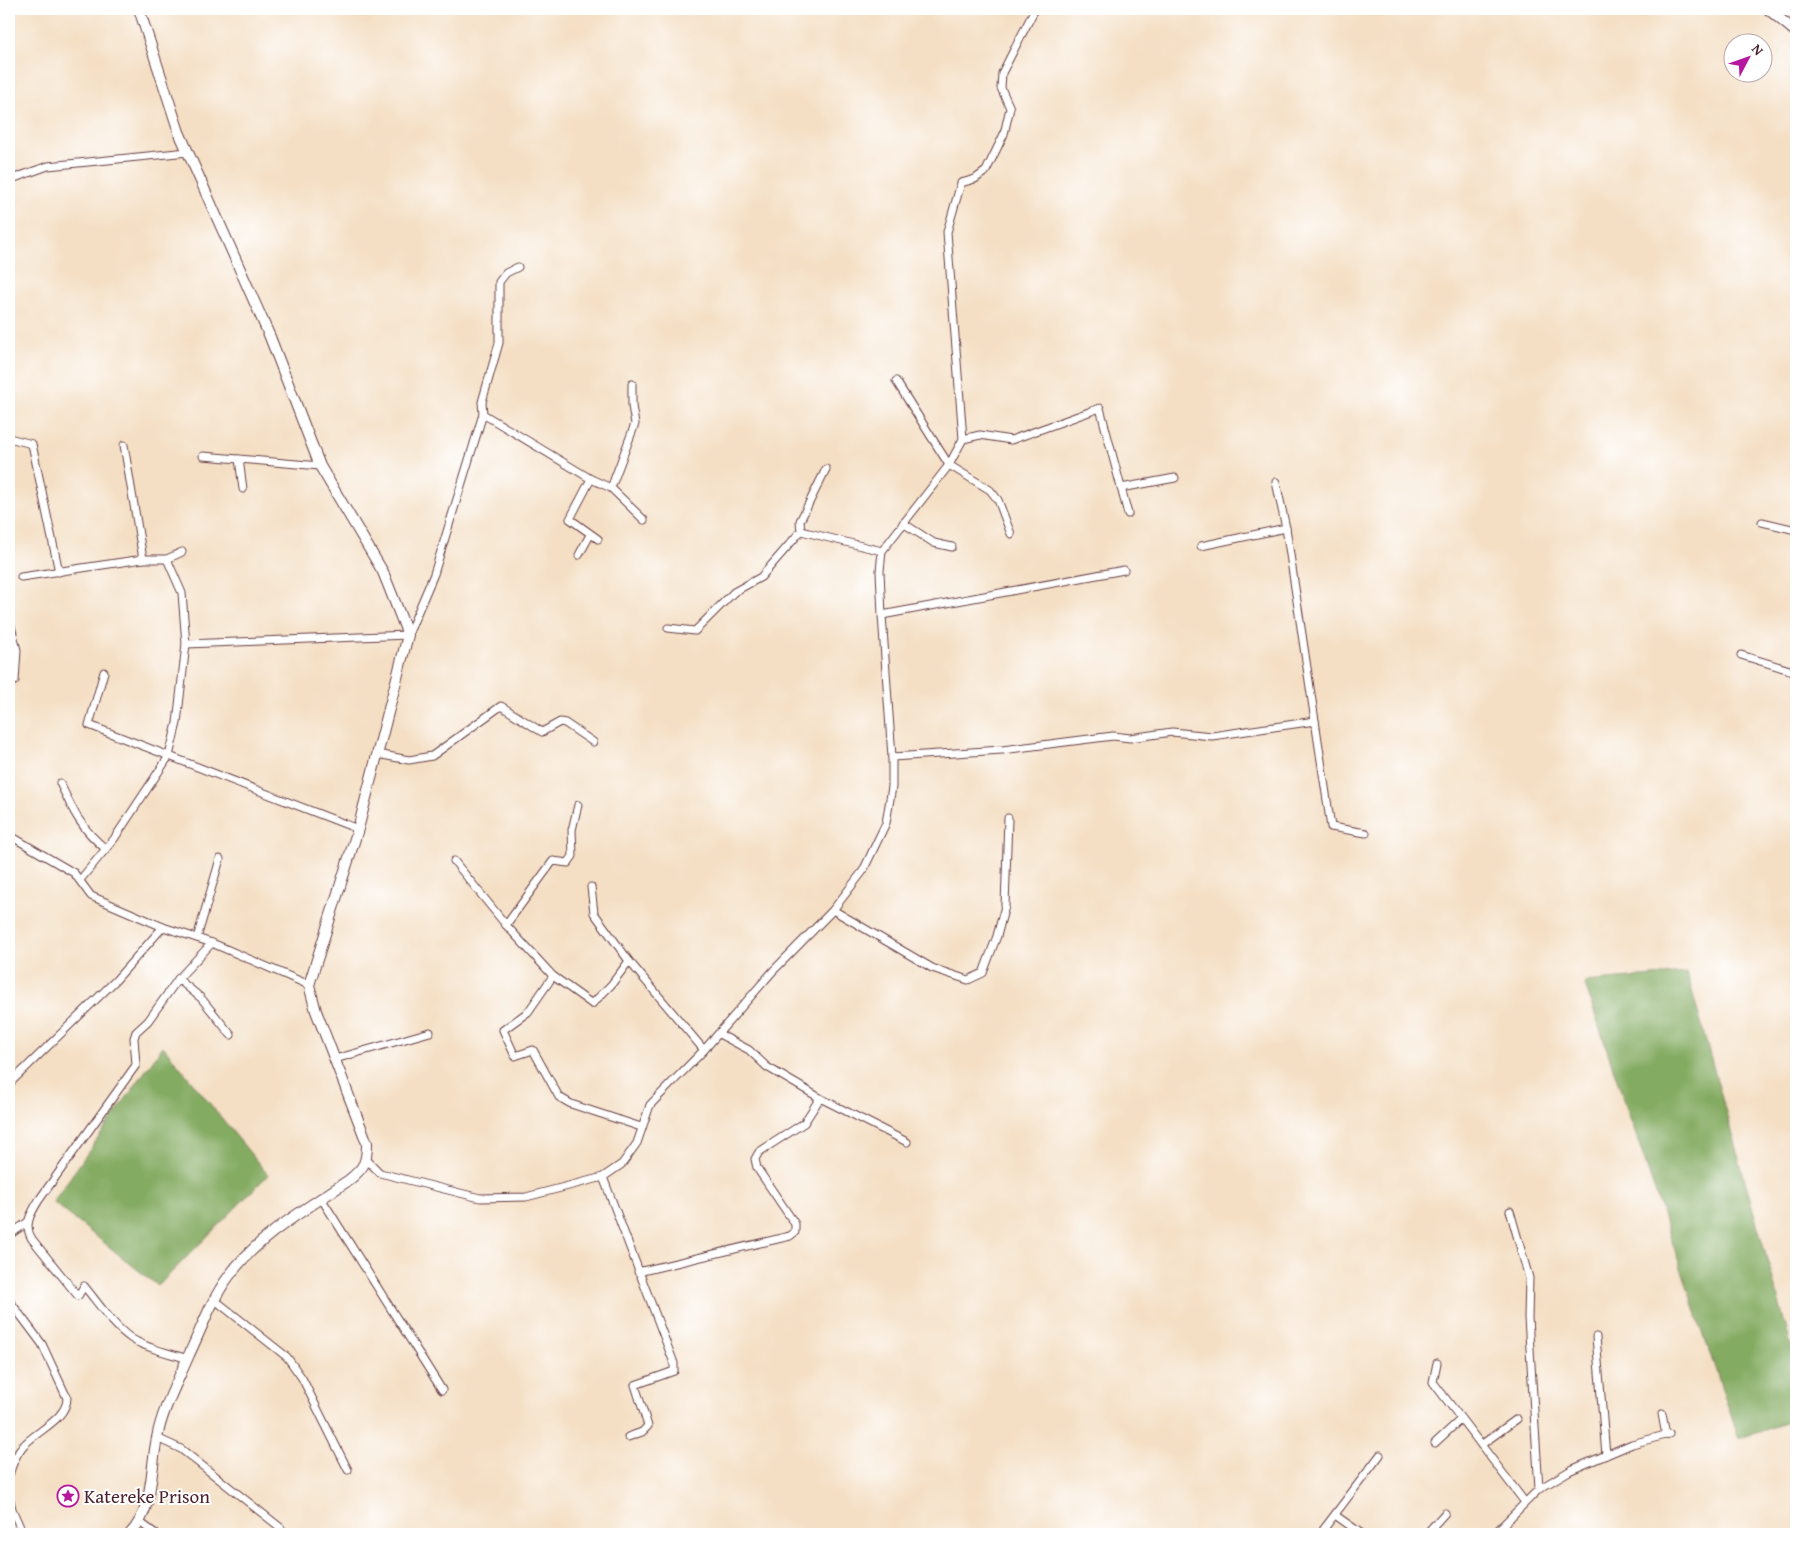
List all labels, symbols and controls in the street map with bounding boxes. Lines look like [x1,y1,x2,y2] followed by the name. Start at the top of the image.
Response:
[1722,32,1772,82] north arrow
[1747,39,1769,60] text: N
[84,1482,210,1510] place label: Katereke Prison
[56,1484,80,1508] place icon: Katereke Prison

